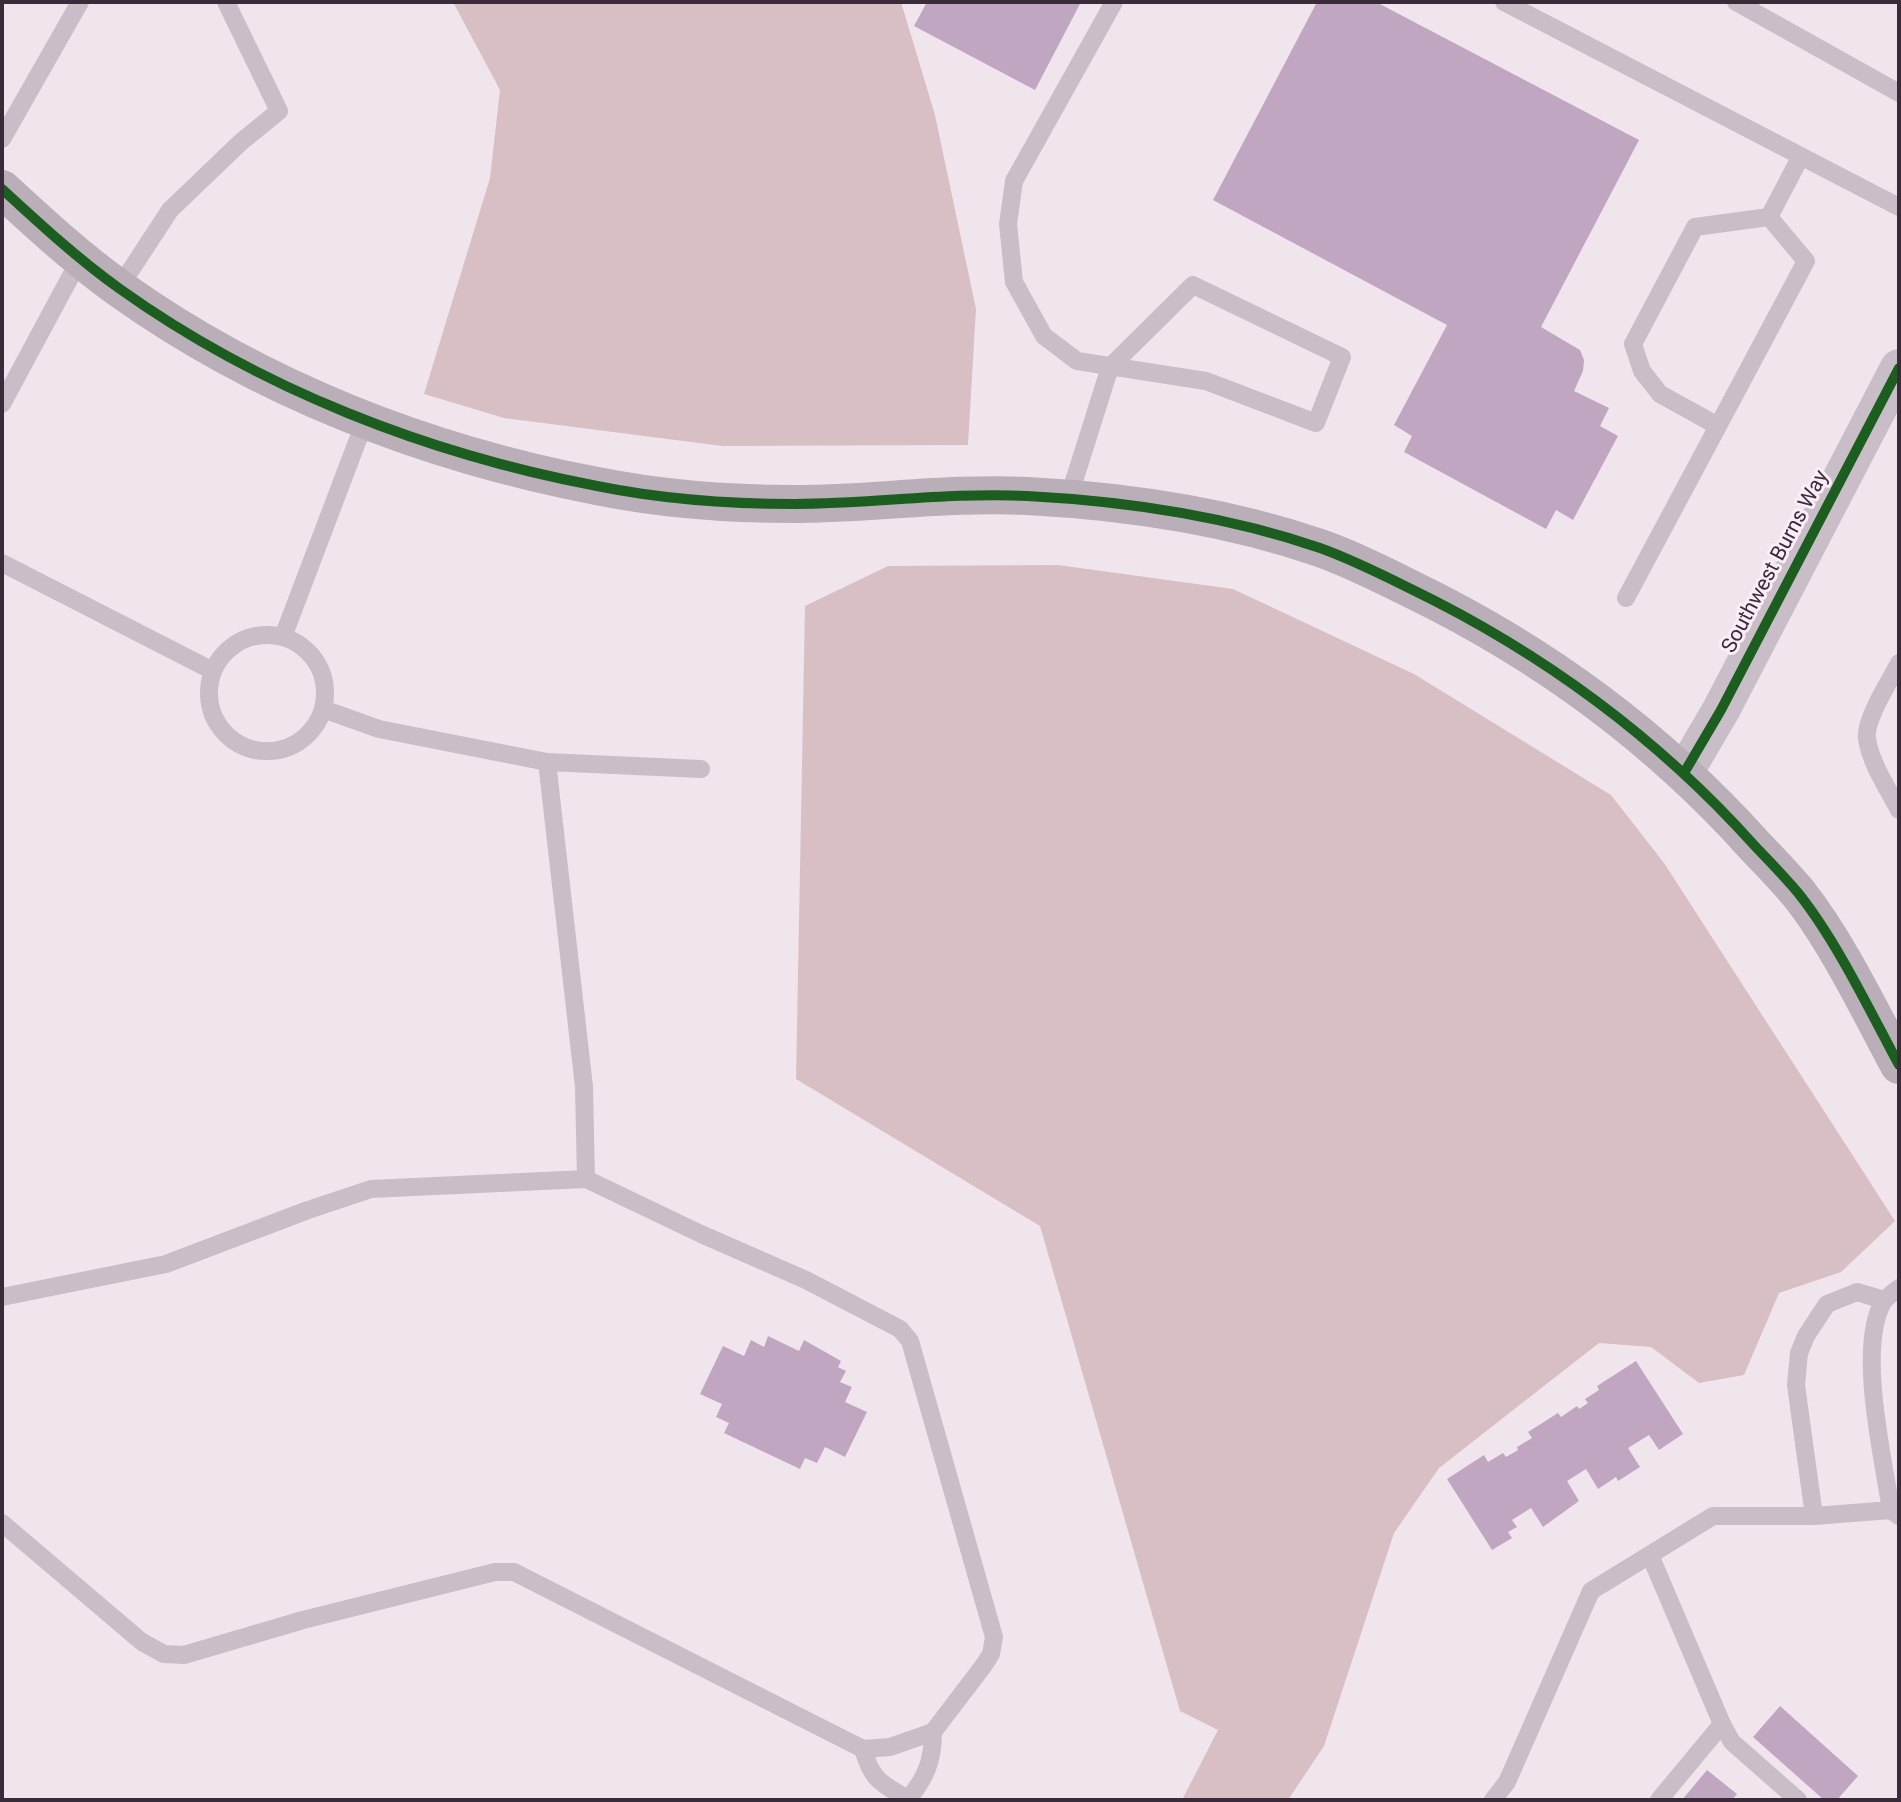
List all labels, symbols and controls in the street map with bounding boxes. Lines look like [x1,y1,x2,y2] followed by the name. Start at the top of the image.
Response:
[1717,466,1835,658] street label: Southwest Burns Way

